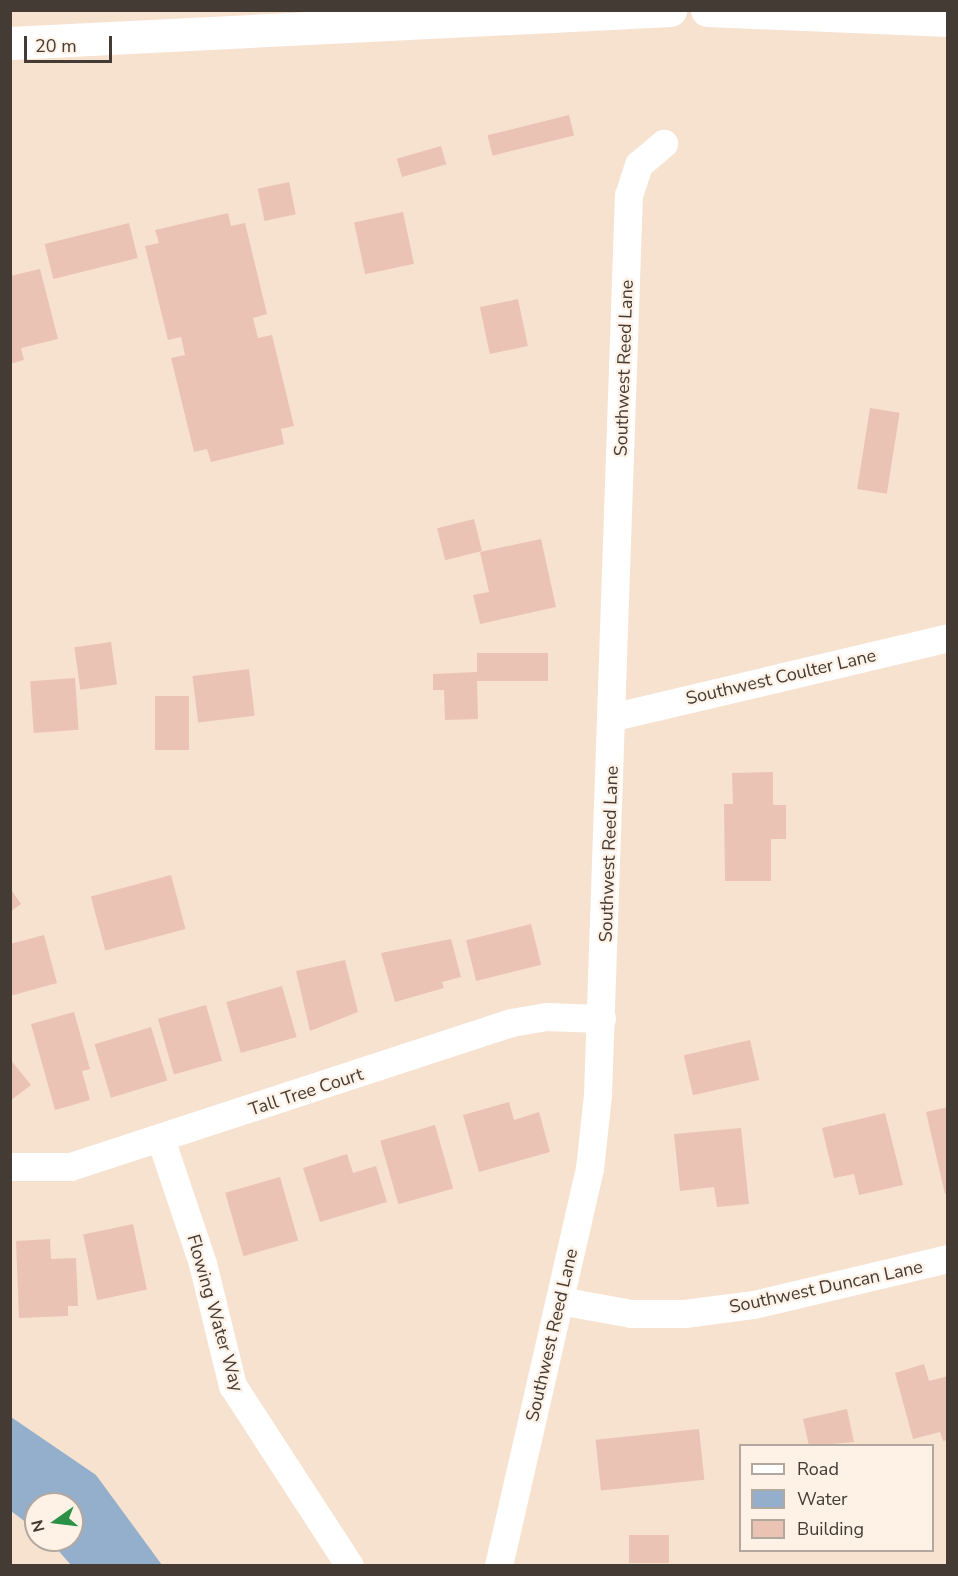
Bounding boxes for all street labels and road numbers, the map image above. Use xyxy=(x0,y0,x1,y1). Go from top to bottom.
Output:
street label: Southwest Reed Lane xyxy=(610,279,638,457)
street label: Southwest Coulter Lane xyxy=(684,645,878,709)
street label: Southwest Reed Lane xyxy=(595,765,623,943)
street label: Tall Tree Court xyxy=(246,1063,366,1121)
street label: Flowing Water Way xyxy=(182,1232,248,1394)
street label: Southwest Reed Lane xyxy=(522,1246,582,1424)
street label: Southwest Duncan Lane xyxy=(727,1256,925,1318)

